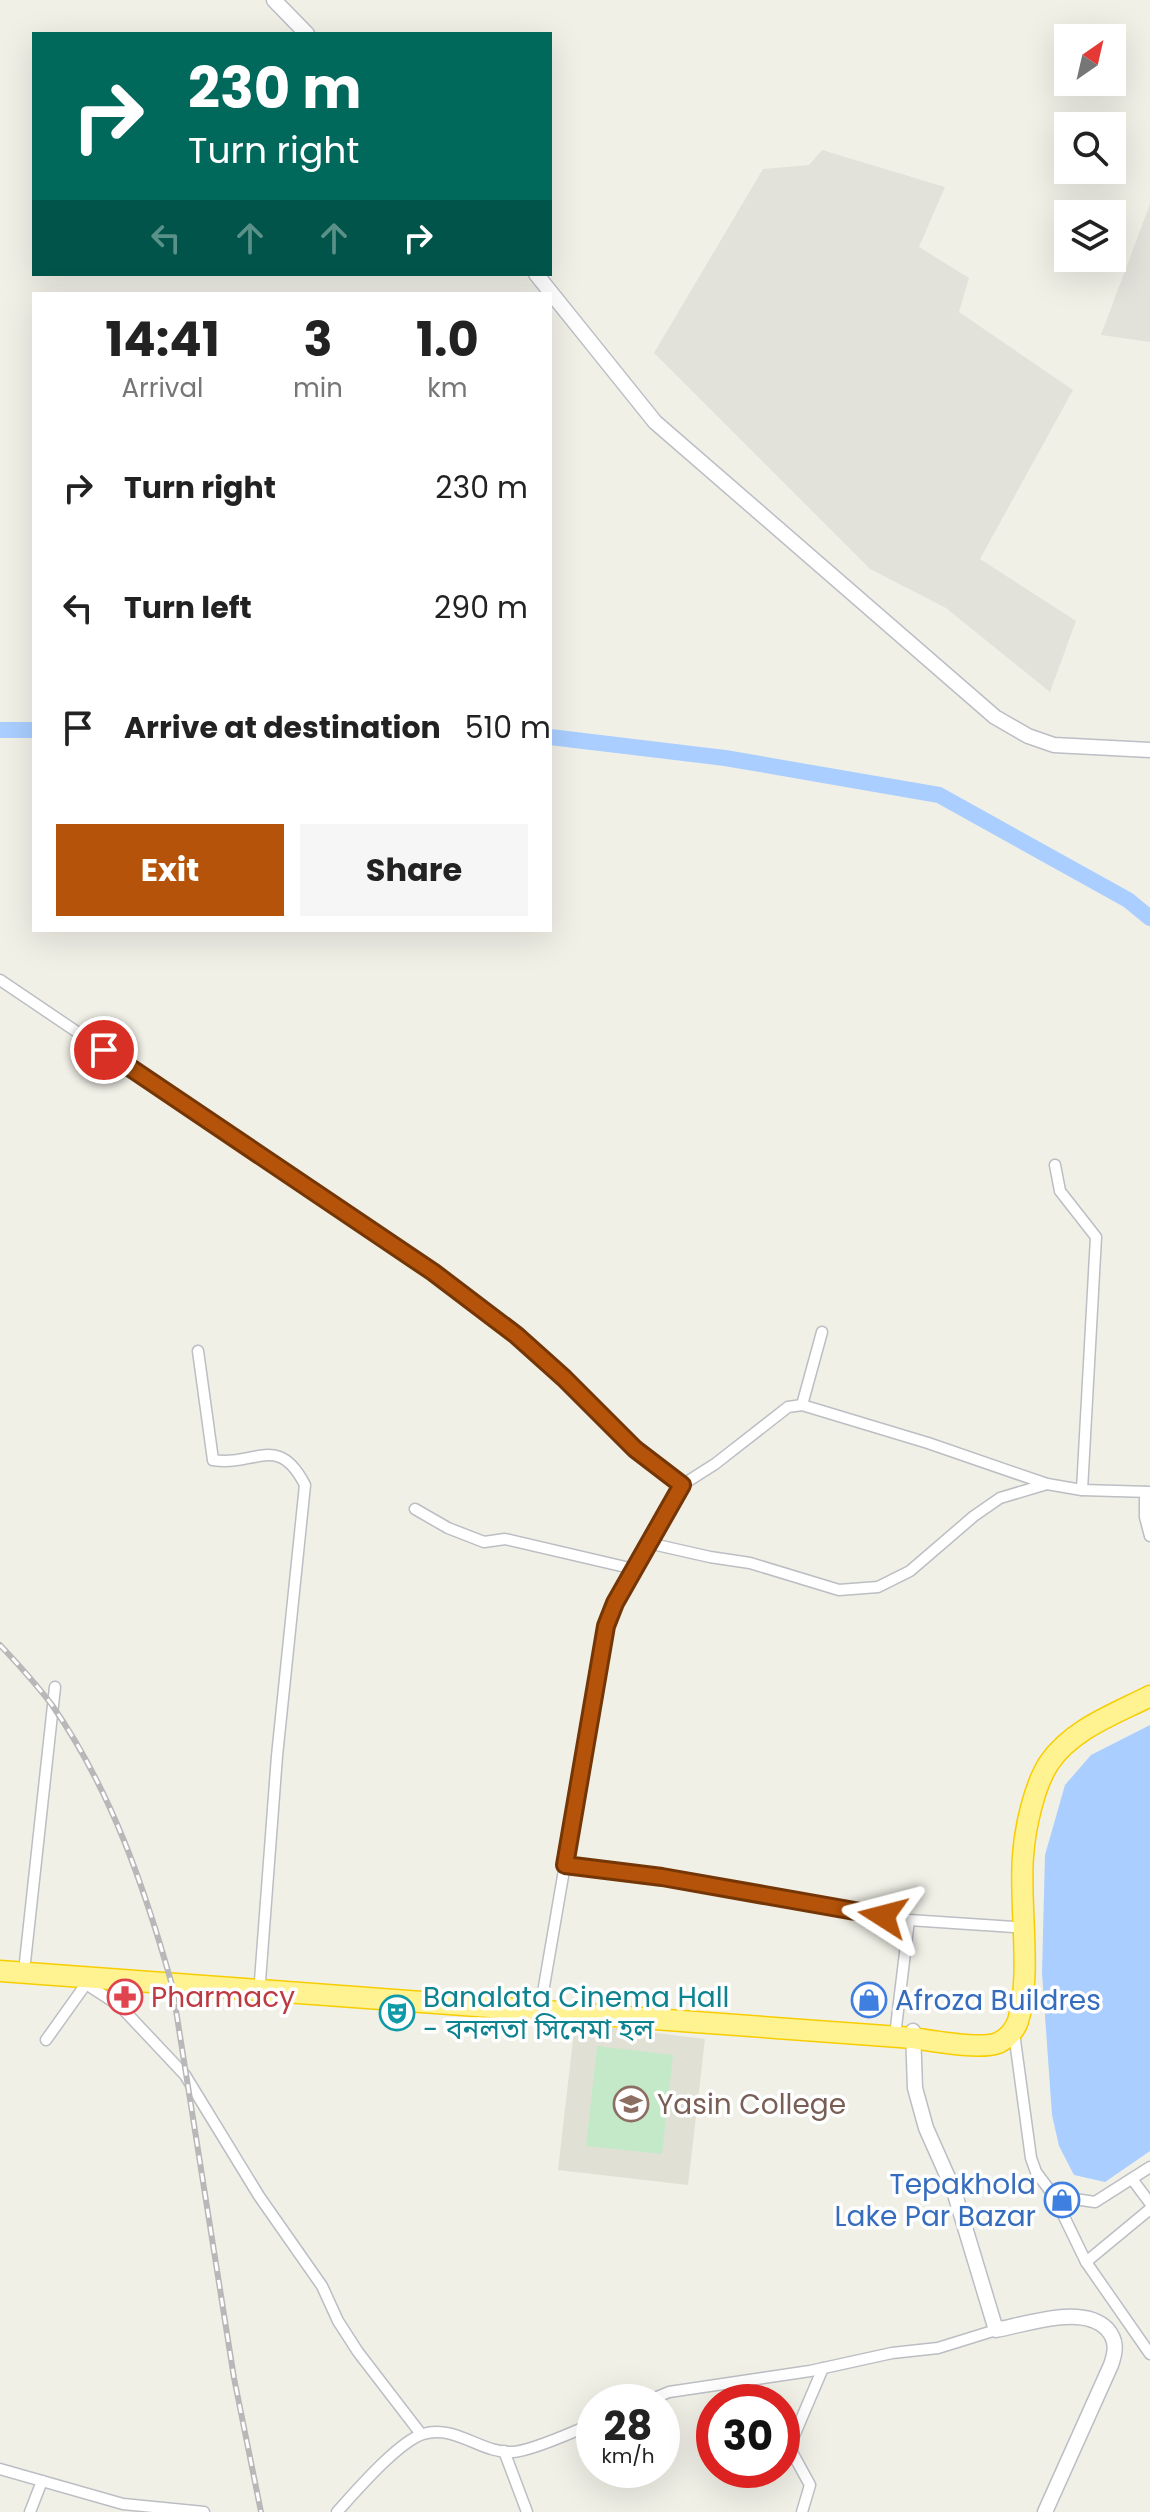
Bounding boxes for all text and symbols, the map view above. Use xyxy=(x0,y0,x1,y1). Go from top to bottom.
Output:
north arrow xyxy=(1054,24,1126,96)
map controls xyxy=(1054,24,1126,272)
text: 230 m xyxy=(188,49,362,128)
icon: right xyxy=(56,64,160,168)
button: search xyxy=(1054,112,1126,184)
text: Turn right xyxy=(188,125,359,176)
button: layers xyxy=(1054,200,1126,272)
icon: left xyxy=(144,216,188,260)
icon: ahead xyxy=(228,216,272,260)
icon: ahead xyxy=(312,216,356,260)
icon: right xyxy=(396,216,440,260)
text: 14:41 xyxy=(105,306,220,373)
text: 3 xyxy=(303,306,332,373)
text: 1.0 xyxy=(416,306,479,373)
text: Arrival xyxy=(122,370,203,406)
text: min xyxy=(293,370,343,406)
text: km xyxy=(427,370,467,406)
icon: right xyxy=(56,466,100,510)
text: Turn right xyxy=(124,466,276,509)
text: 230 m xyxy=(435,466,528,509)
icon: left xyxy=(56,586,100,630)
text: Turn left xyxy=(124,586,252,629)
text: 290 m xyxy=(434,586,528,629)
icon: arrive xyxy=(56,706,100,750)
text: Arrive at destination xyxy=(124,706,441,749)
text: 510 m xyxy=(465,706,551,749)
button: Exit xyxy=(56,824,284,916)
button: Share xyxy=(300,824,528,916)
pin xyxy=(70,1016,138,1084)
icon: arrive xyxy=(82,1028,126,1072)
position arrow xyxy=(841,1874,925,1958)
pharmacy icon: Pharmacy xyxy=(106,1978,144,2016)
place label: Pharmacy xyxy=(151,1978,295,2017)
place label: Banalata Cinema Hall - বনলতা সিনেমা হল xyxy=(423,1978,729,2049)
shop icon: Afroza Buildres xyxy=(850,1981,888,2019)
place label: Afroza Buildres xyxy=(895,1981,1101,2020)
theatre icon: Banalata Cinema Hall - বনলতা সিনেমা হল xyxy=(378,1994,416,2032)
school or university icon: Yasin College xyxy=(612,2085,650,2123)
place label: Yasin College xyxy=(657,2085,846,2124)
place label: Tepakhola Lake Par Bazar xyxy=(834,2165,1036,2236)
shop icon: Tepakhola Lake Par Bazar xyxy=(1043,2181,1081,2219)
speed limit sign: 30 xyxy=(696,2384,800,2488)
text: 28 xyxy=(604,2398,652,2454)
text: km/h xyxy=(601,2442,655,2470)

